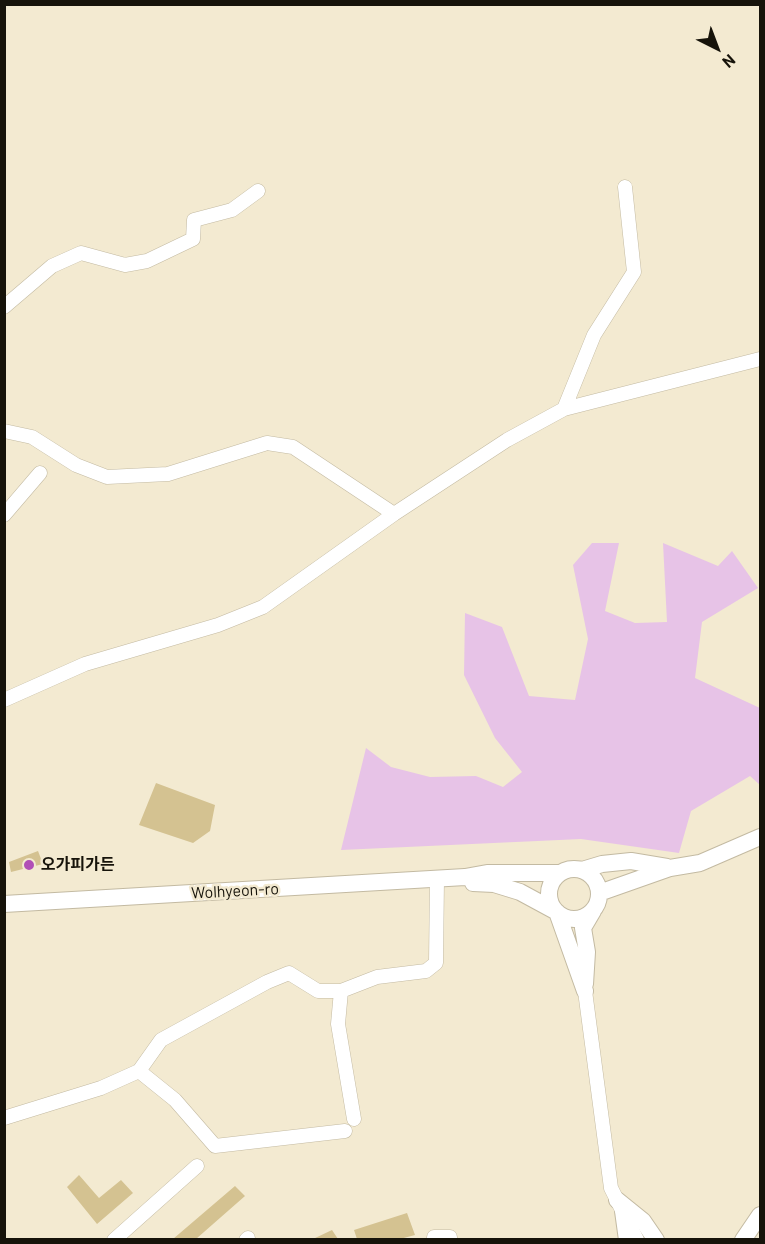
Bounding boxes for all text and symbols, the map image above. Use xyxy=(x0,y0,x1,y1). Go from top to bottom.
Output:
north arrow xyxy=(687,18,747,78)
text: N xyxy=(719,51,740,72)
place label: 오가피가든 xyxy=(41,855,115,875)
marker: 오가피가든 xyxy=(22,858,36,872)
street label: Wolhyeon-ro xyxy=(191,879,279,903)

